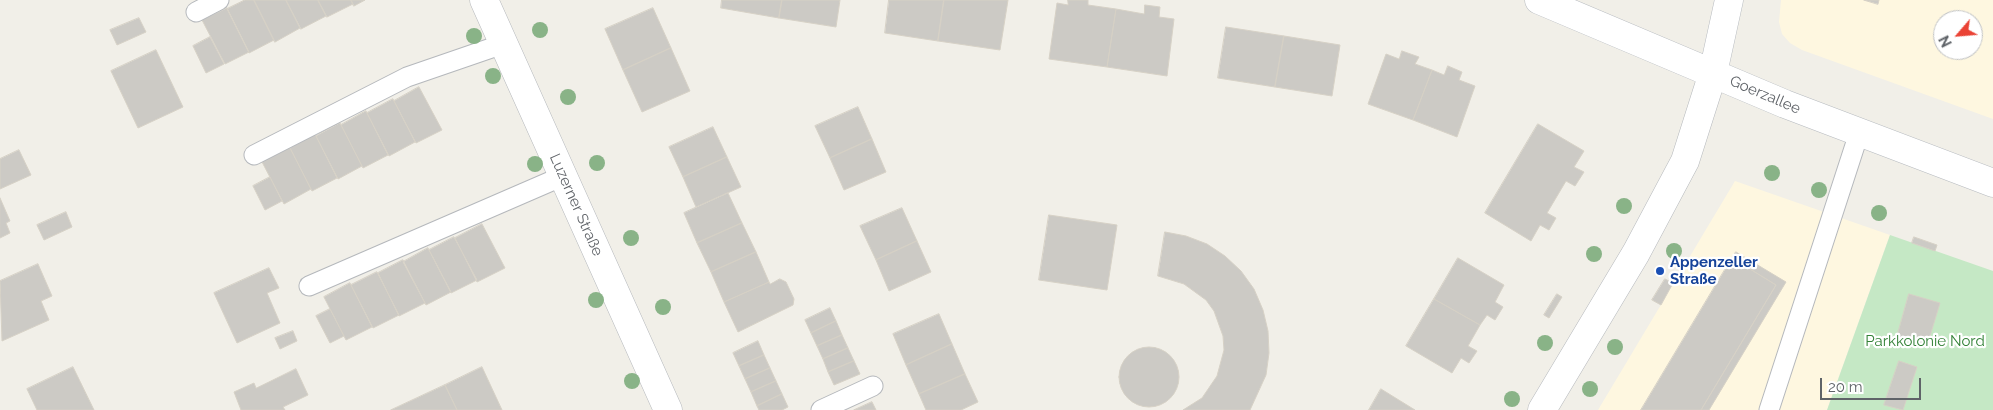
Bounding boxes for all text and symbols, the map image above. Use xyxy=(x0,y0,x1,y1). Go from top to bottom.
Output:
north arrow xyxy=(1933,10,1983,60)
text: N xyxy=(1936,33,1955,50)
street label: Goerzallee xyxy=(1727,72,1803,118)
street label: Luzerner Straße xyxy=(545,151,607,259)
place label: Appenzeller Straße xyxy=(1670,253,1758,288)
marker: Appenzeller Straße xyxy=(1654,265,1666,277)
park label: Parkkolonie Nord xyxy=(1865,332,1985,350)
scale bar xyxy=(1823,368,1924,400)
text: 20 m xyxy=(1828,378,1863,396)

